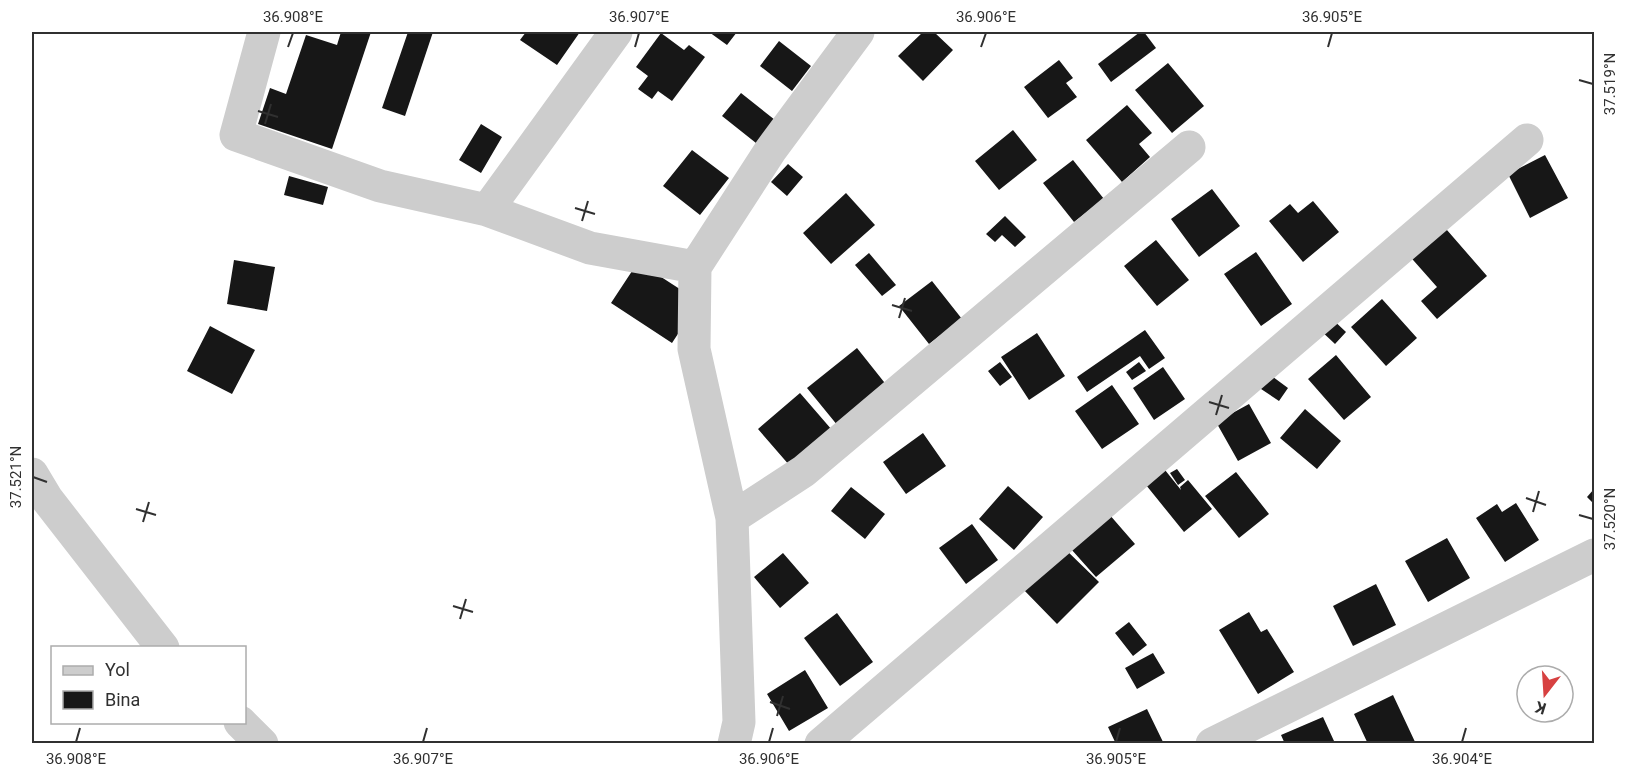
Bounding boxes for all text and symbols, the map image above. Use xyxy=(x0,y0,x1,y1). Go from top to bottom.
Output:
text: 36.908°E xyxy=(263,8,324,26)
text: 36.907°E xyxy=(609,8,670,26)
text: 36.906°E xyxy=(956,8,1017,26)
text: 36.905°E xyxy=(1302,8,1363,26)
text: 37.519°N xyxy=(1601,53,1619,115)
text: 37.521°N xyxy=(7,446,25,508)
text: 37.520°N xyxy=(1601,488,1619,550)
legend xyxy=(51,646,246,724)
text: Yol xyxy=(105,659,130,680)
north arrow xyxy=(1515,664,1575,724)
text: Bina xyxy=(105,689,140,710)
text: K xyxy=(1532,697,1548,718)
text: 36.908°E xyxy=(46,750,107,768)
text: 36.907°E xyxy=(393,750,454,768)
text: 36.906°E xyxy=(739,750,800,768)
text: 36.905°E xyxy=(1086,750,1147,768)
text: 36.904°E xyxy=(1432,750,1493,768)

